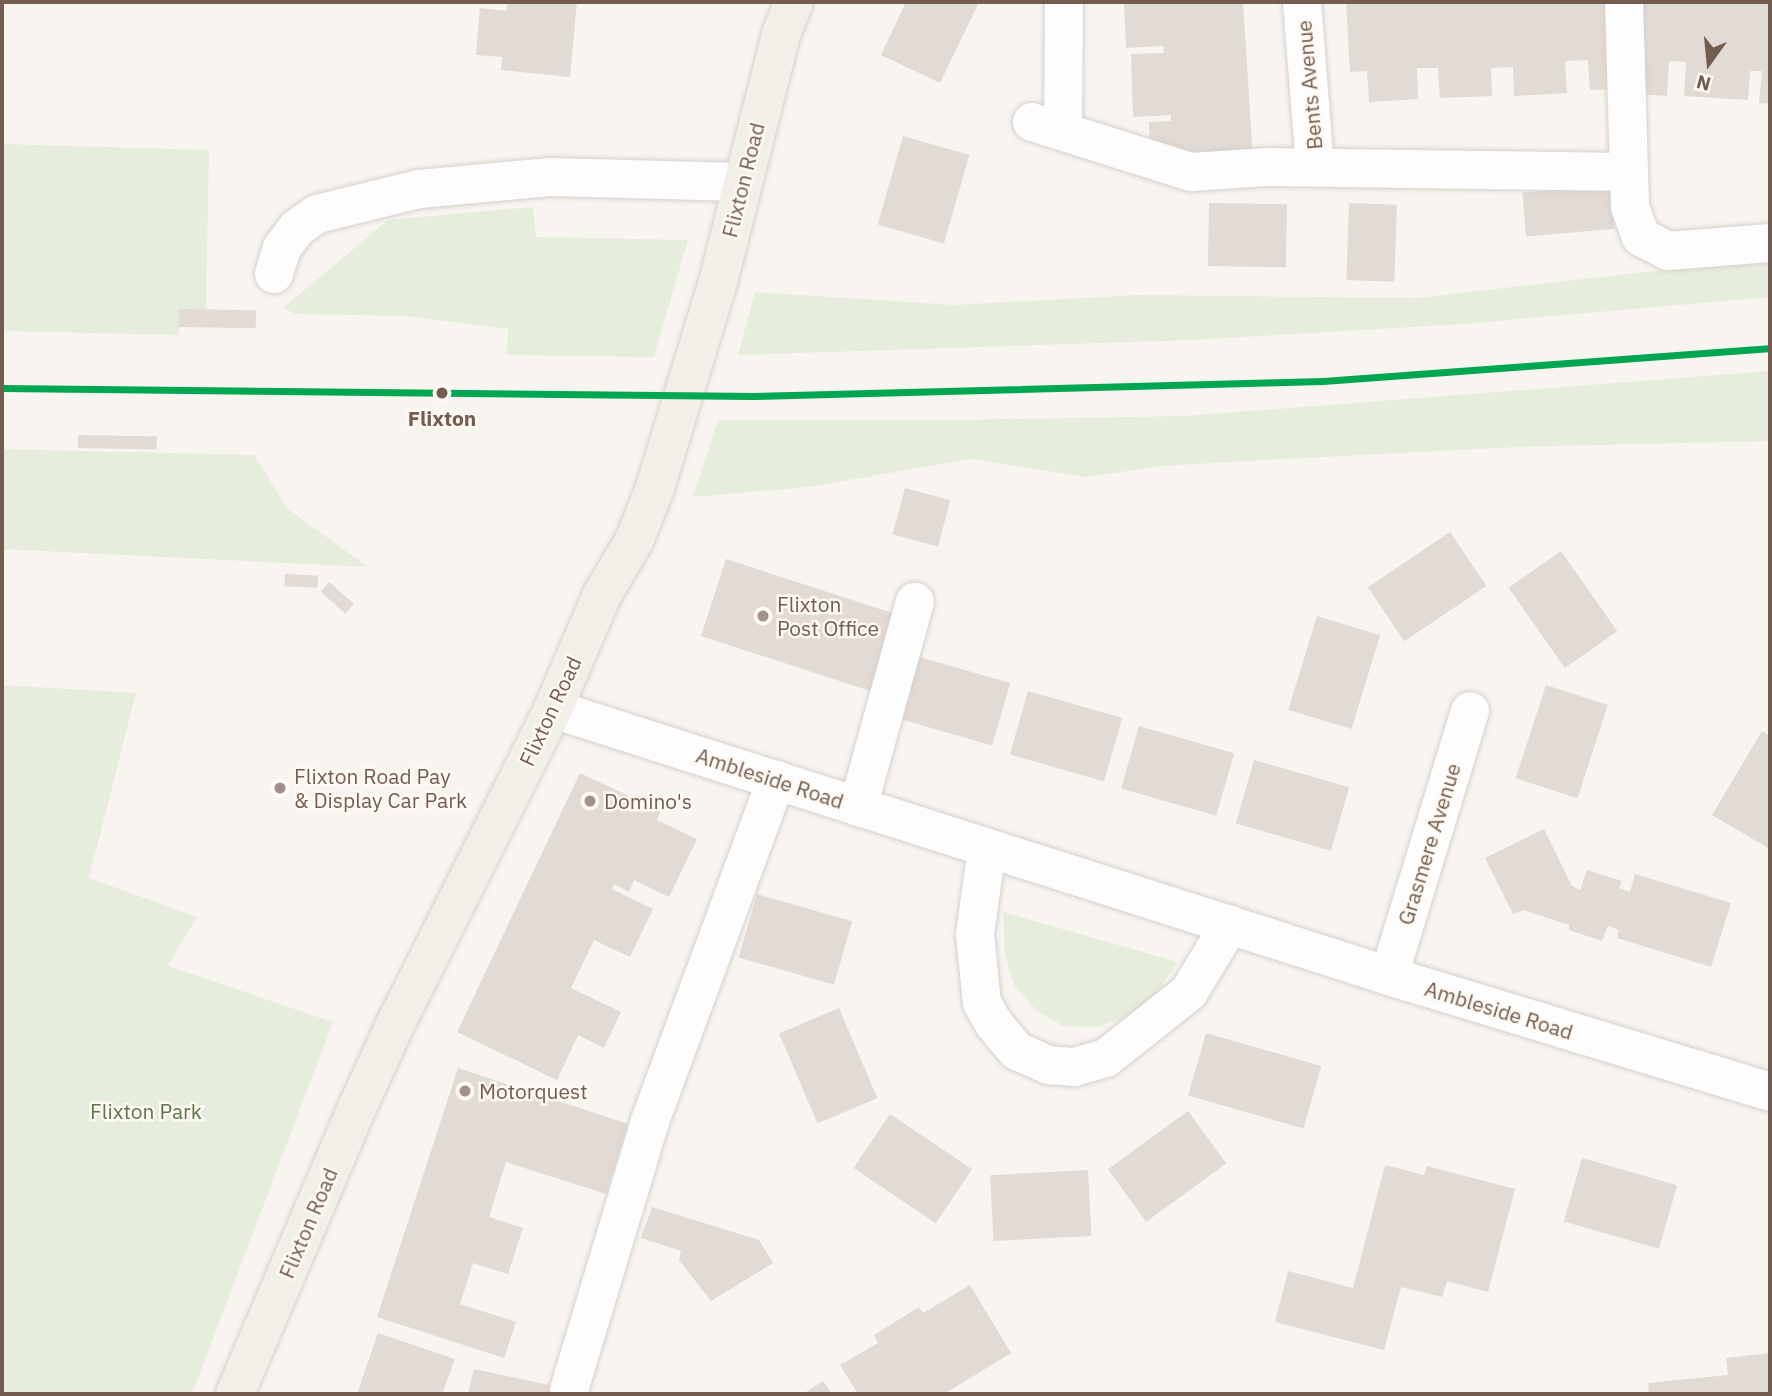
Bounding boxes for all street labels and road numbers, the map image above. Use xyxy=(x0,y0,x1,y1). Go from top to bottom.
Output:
street label: Bents Avenue xyxy=(1291,19,1327,151)
street label: Flixton Road xyxy=(717,120,769,240)
street label: Flixton Road xyxy=(514,652,586,770)
street label: Ambleside Road xyxy=(693,742,847,814)
street label: Grasmere Avenue xyxy=(1392,760,1466,928)
street label: Ambleside Road xyxy=(1422,975,1576,1045)
street label: Flixton Road xyxy=(273,1164,343,1282)

